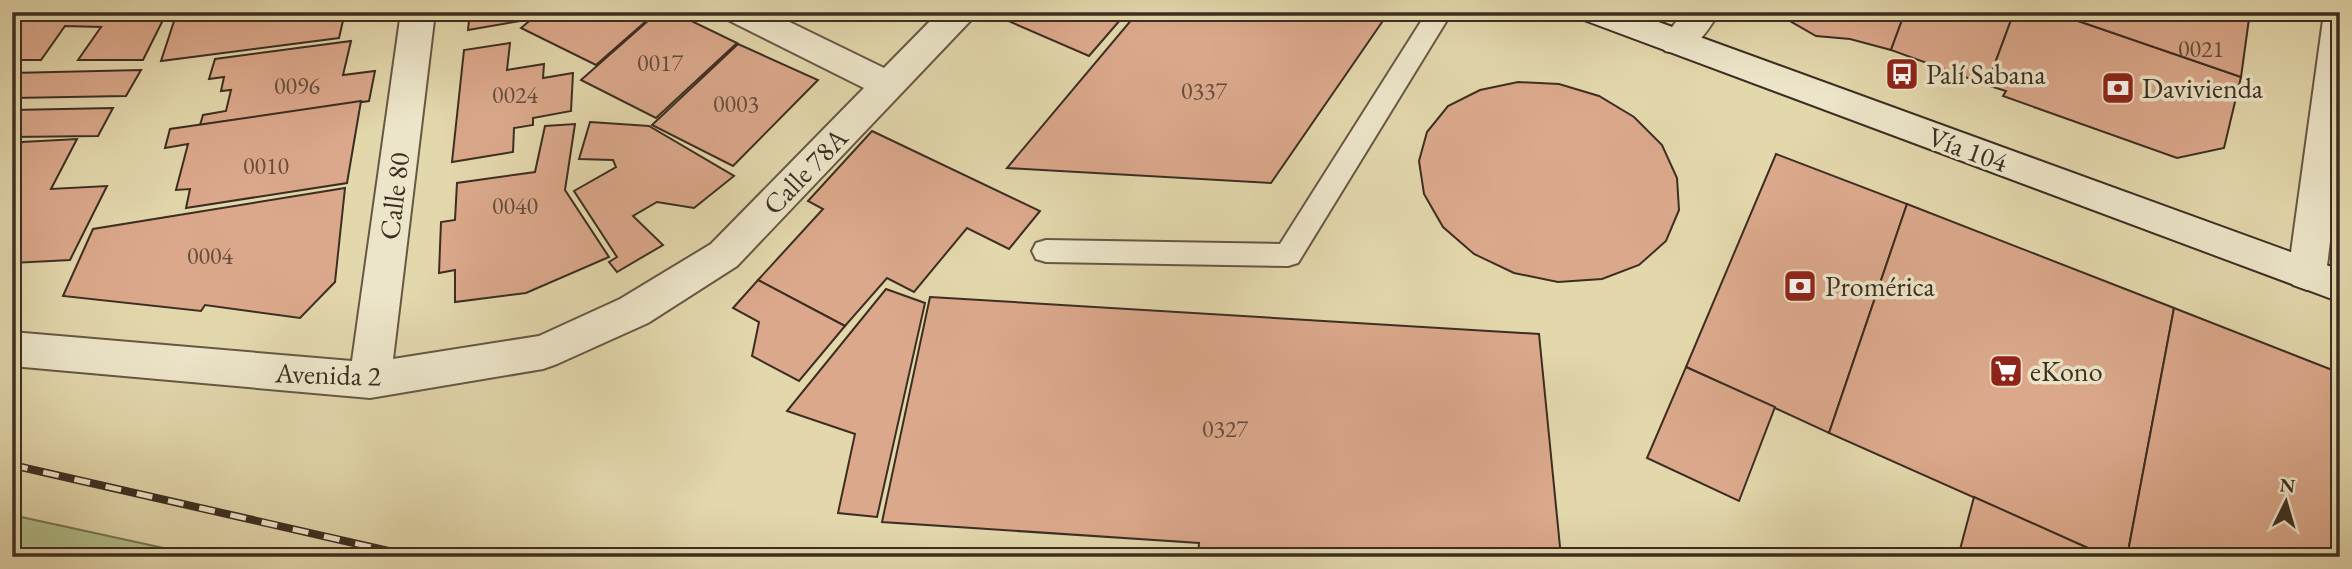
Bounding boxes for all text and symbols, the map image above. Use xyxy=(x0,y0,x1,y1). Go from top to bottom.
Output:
house number: 0021 xyxy=(2178,33,2224,64)
house number: 0017 xyxy=(637,47,684,78)
bus stop icon: Palí Sabana xyxy=(1883,55,1921,93)
place label: Palí Sabana xyxy=(1926,56,2046,92)
bank icon: Davivienda xyxy=(2099,69,2137,107)
house number: 0096 xyxy=(274,70,320,101)
place label: Davivienda xyxy=(2142,70,2264,106)
house number: 0337 xyxy=(1181,75,1228,106)
house number: 0024 xyxy=(492,79,539,110)
house number: 0003 xyxy=(713,88,759,119)
street label: Vía 104 xyxy=(1923,118,2013,180)
street label: Calle 78A xyxy=(755,119,856,222)
house number: 0010 xyxy=(243,150,289,181)
street label: Calle 80 xyxy=(371,150,417,242)
house number: 0040 xyxy=(492,190,538,221)
house number: 0004 xyxy=(187,240,234,271)
bank icon: Promérica xyxy=(1781,267,1819,305)
place label: Promérica xyxy=(1825,268,1936,304)
supermarket icon: eKono xyxy=(1987,352,2025,390)
place label: eKono xyxy=(2030,353,2103,389)
street label: Avenida 2 xyxy=(273,354,382,394)
house number: 0327 xyxy=(1202,413,1249,444)
north arrow xyxy=(2250,468,2320,538)
text: N xyxy=(2279,472,2297,499)

